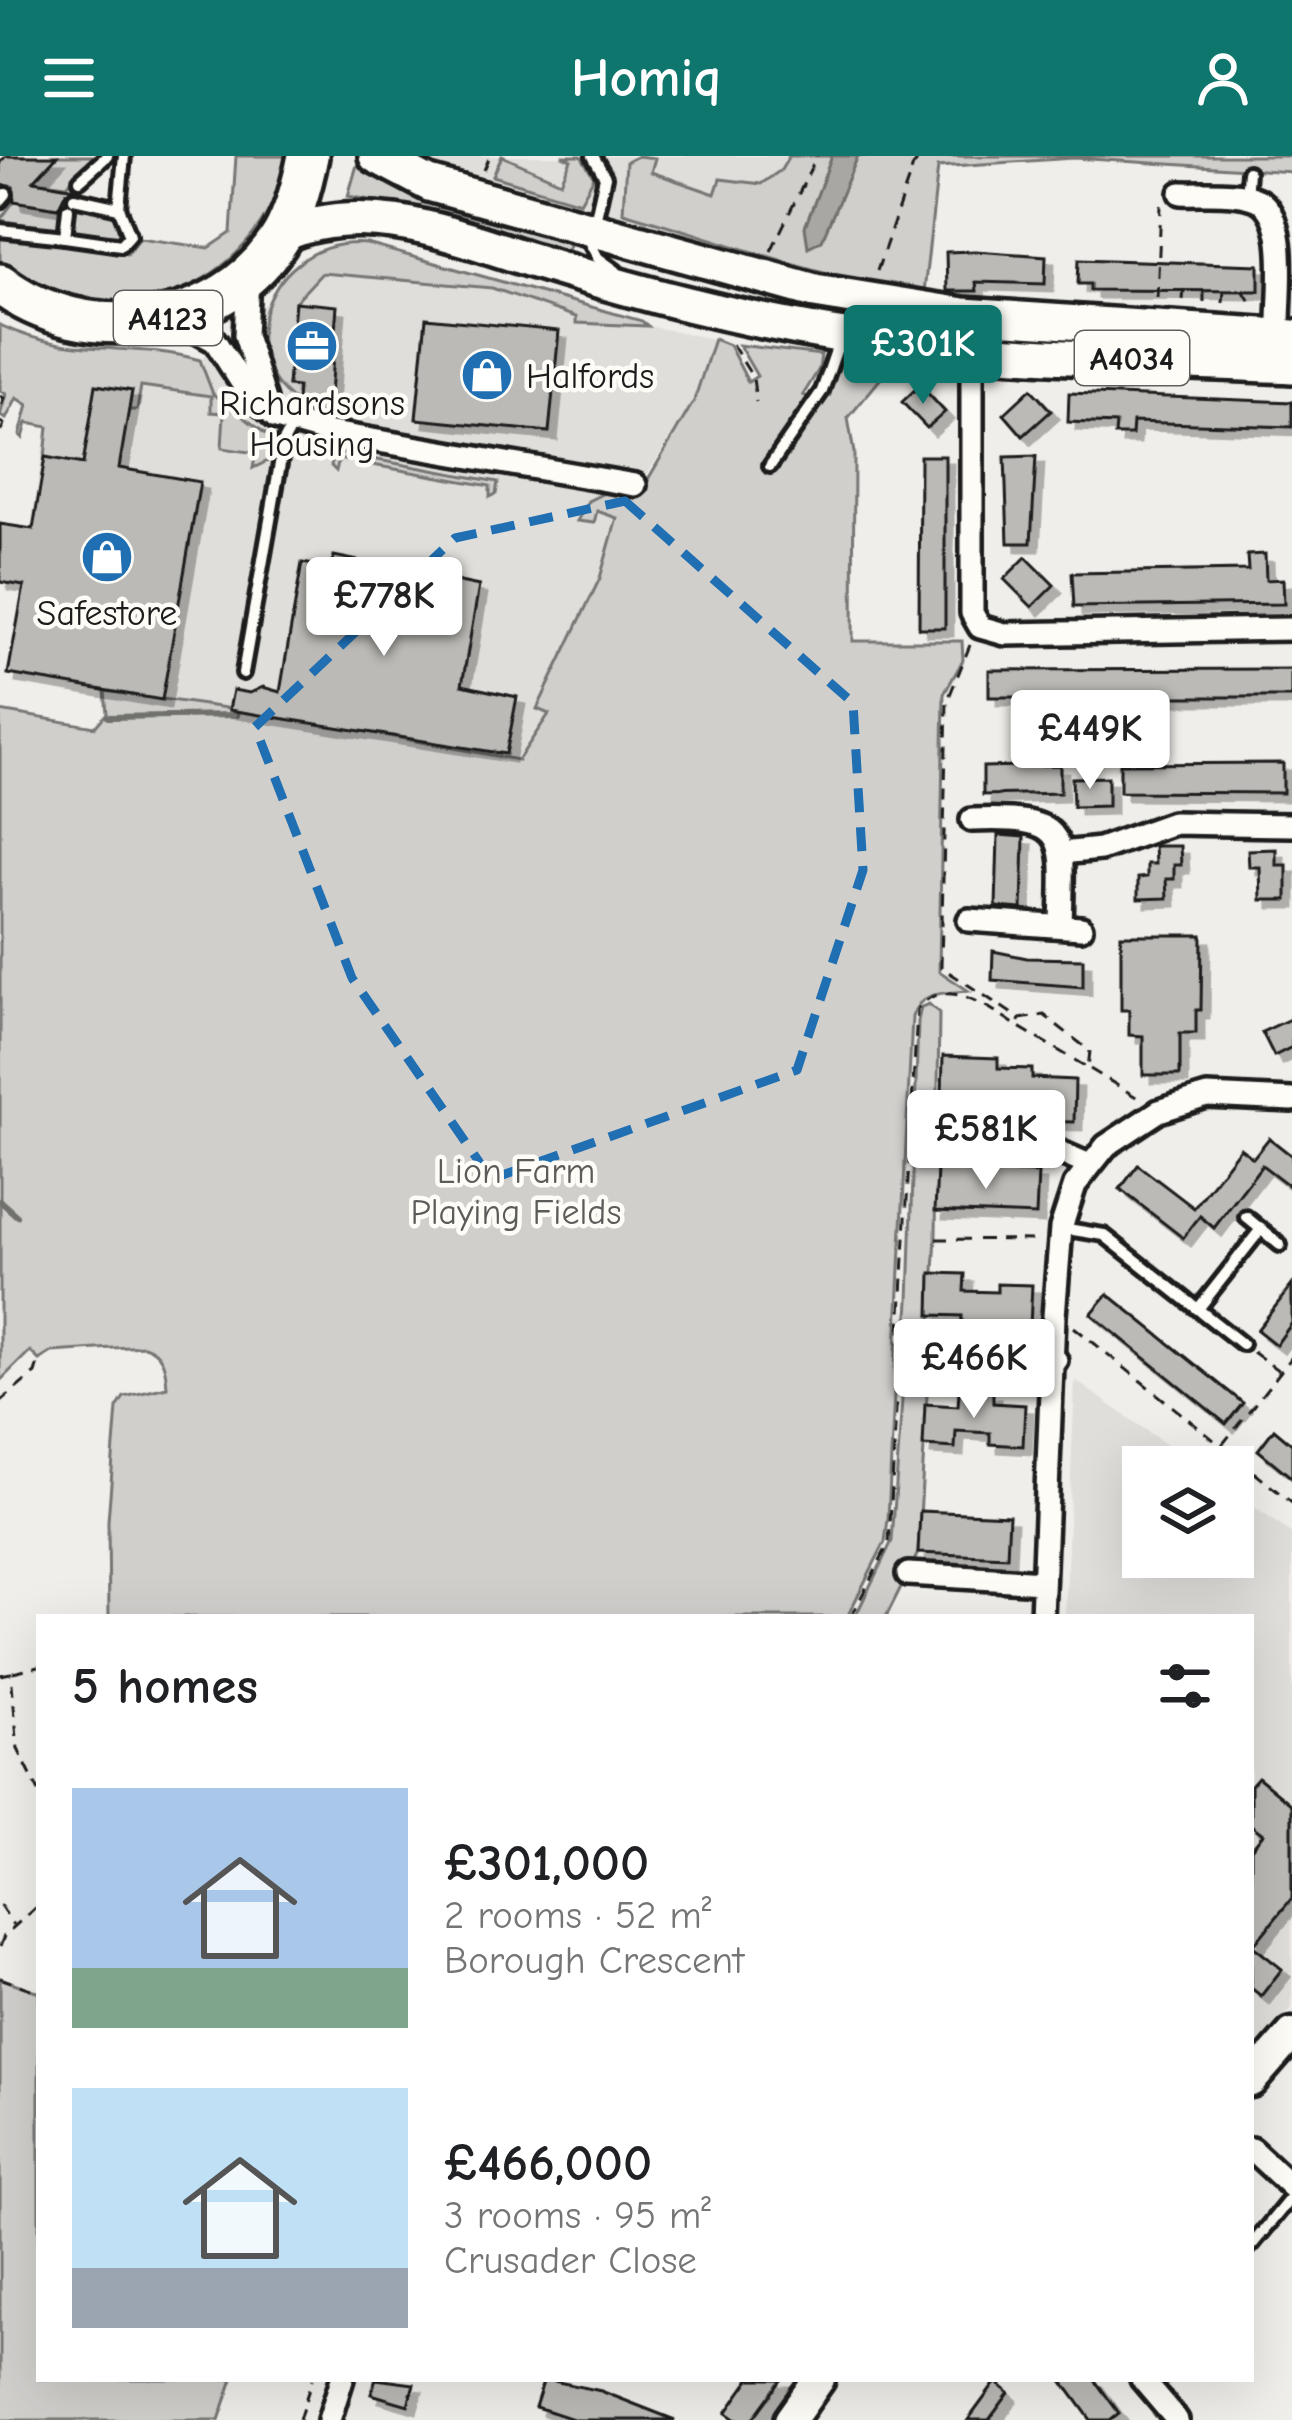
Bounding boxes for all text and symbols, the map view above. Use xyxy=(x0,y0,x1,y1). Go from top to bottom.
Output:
icon: menu xyxy=(36,45,102,111)
icon: person xyxy=(1190,45,1256,111)
text: Homiq xyxy=(571,47,721,110)
road number: A4123 xyxy=(114,291,222,345)
pin: £301K xyxy=(839,305,1007,407)
office icon: Richardsons Housing xyxy=(284,318,340,374)
text: £301K xyxy=(871,321,975,366)
road number: A4034 xyxy=(1075,331,1189,385)
shop icon: Halfords xyxy=(459,347,515,403)
place label: Halfords xyxy=(526,356,654,397)
place label: Richardsons Housing xyxy=(219,383,405,465)
shop icon: Safestore xyxy=(79,529,135,585)
pin: £778K xyxy=(300,557,468,659)
text: £778K xyxy=(333,573,435,618)
place label: Safestore xyxy=(37,593,177,634)
pin: £449K xyxy=(1006,690,1174,792)
text: £449K xyxy=(1038,706,1142,751)
pin: £581K xyxy=(902,1090,1070,1192)
text: £581K xyxy=(934,1106,1038,1151)
park label: Lion Farm Playing Fields xyxy=(411,1151,621,1233)
pin: £466K xyxy=(890,1319,1058,1421)
text: £466K xyxy=(921,1335,1027,1380)
map controls xyxy=(1122,1446,1254,1578)
button: layers xyxy=(1122,1446,1254,1578)
icon: filters xyxy=(1152,1653,1218,1719)
text: 5 homes xyxy=(72,1657,258,1716)
text: £301,000 xyxy=(444,1834,649,1893)
icon: home xyxy=(168,1836,312,1980)
text: 2 rooms · 52 m² xyxy=(444,1893,711,1938)
text: Borough Crescent xyxy=(444,1938,744,1983)
text: £466,000 xyxy=(444,2134,652,2193)
icon: home xyxy=(168,2136,312,2280)
text: 3 rooms · 95 m² xyxy=(444,2193,711,2238)
text: Crusader Close xyxy=(444,2238,697,2283)

